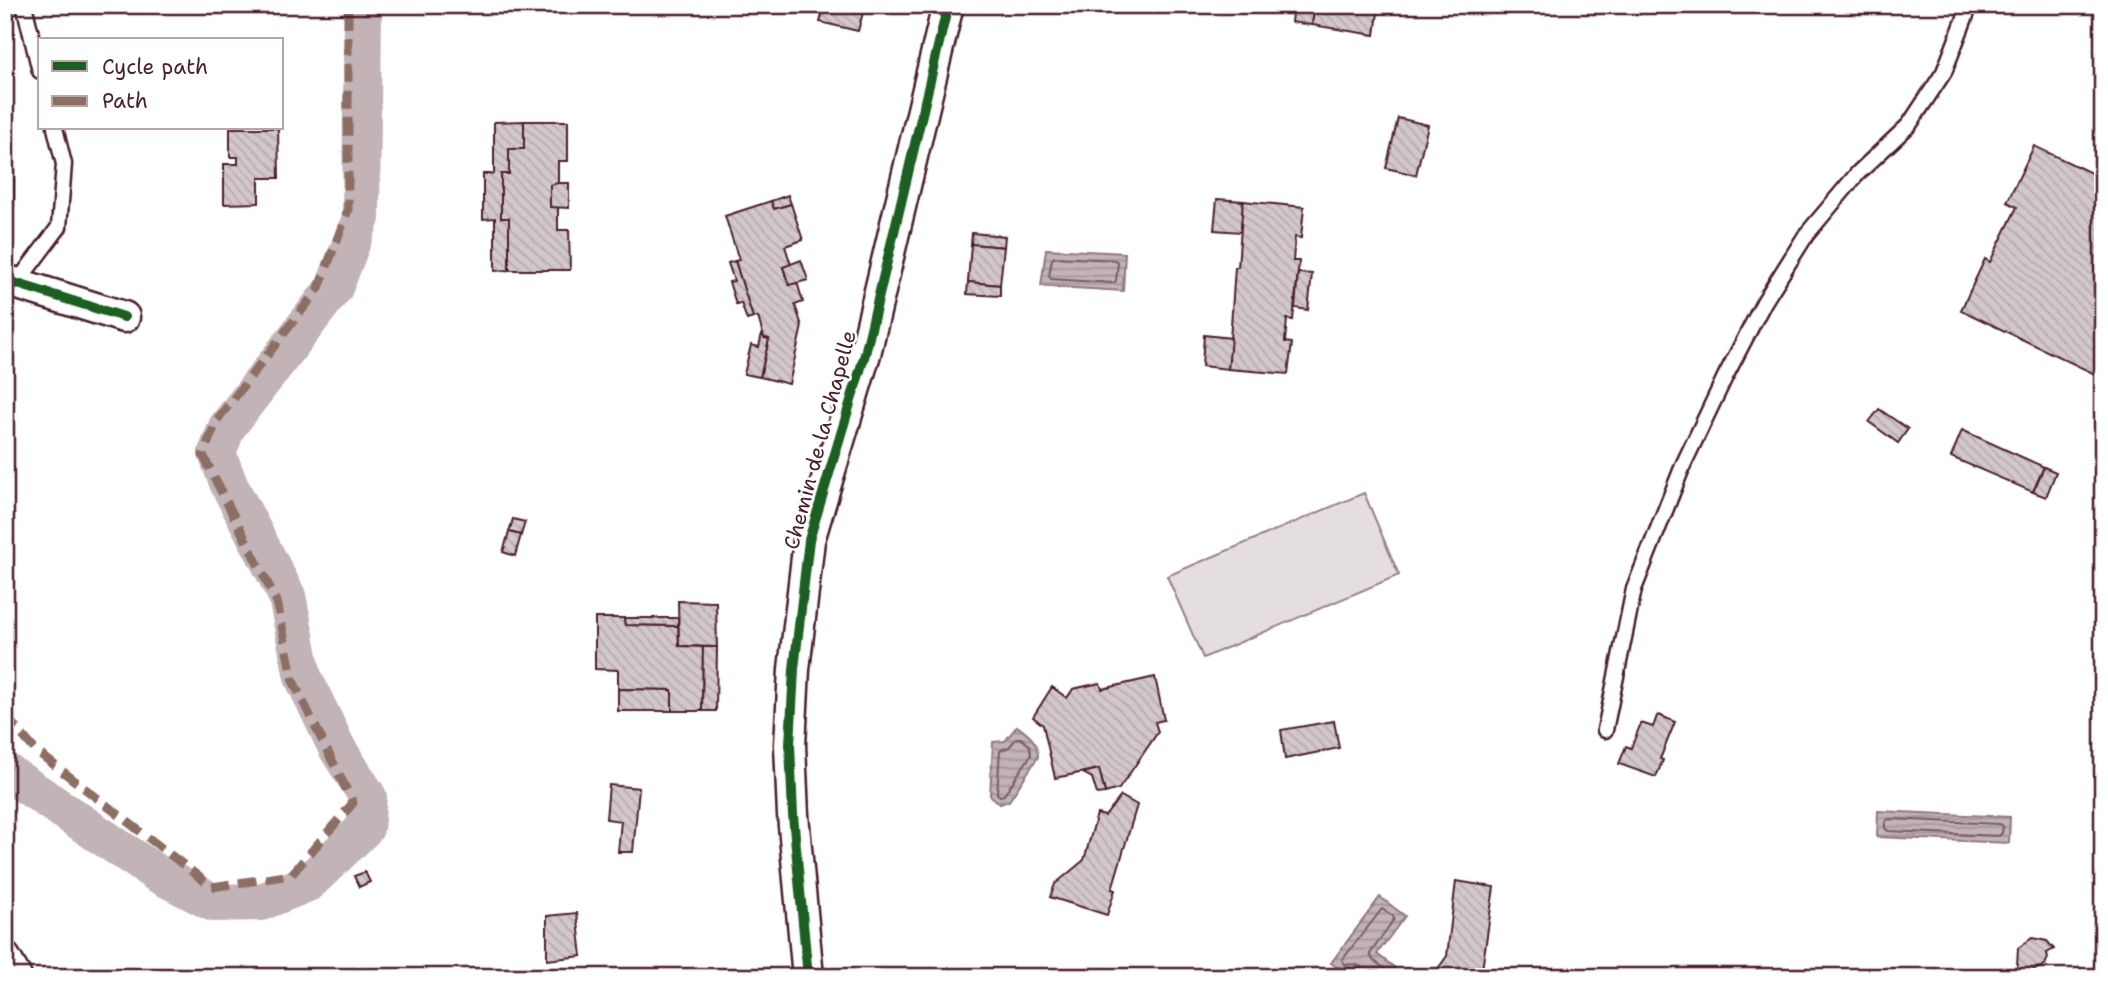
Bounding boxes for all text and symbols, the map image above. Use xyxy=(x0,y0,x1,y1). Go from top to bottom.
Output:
legend xyxy=(38,38,284,130)
text: Cycle path xyxy=(102,53,208,81)
text: Path xyxy=(102,87,148,115)
street label: Chemin de la Chapelle xyxy=(777,327,863,553)

